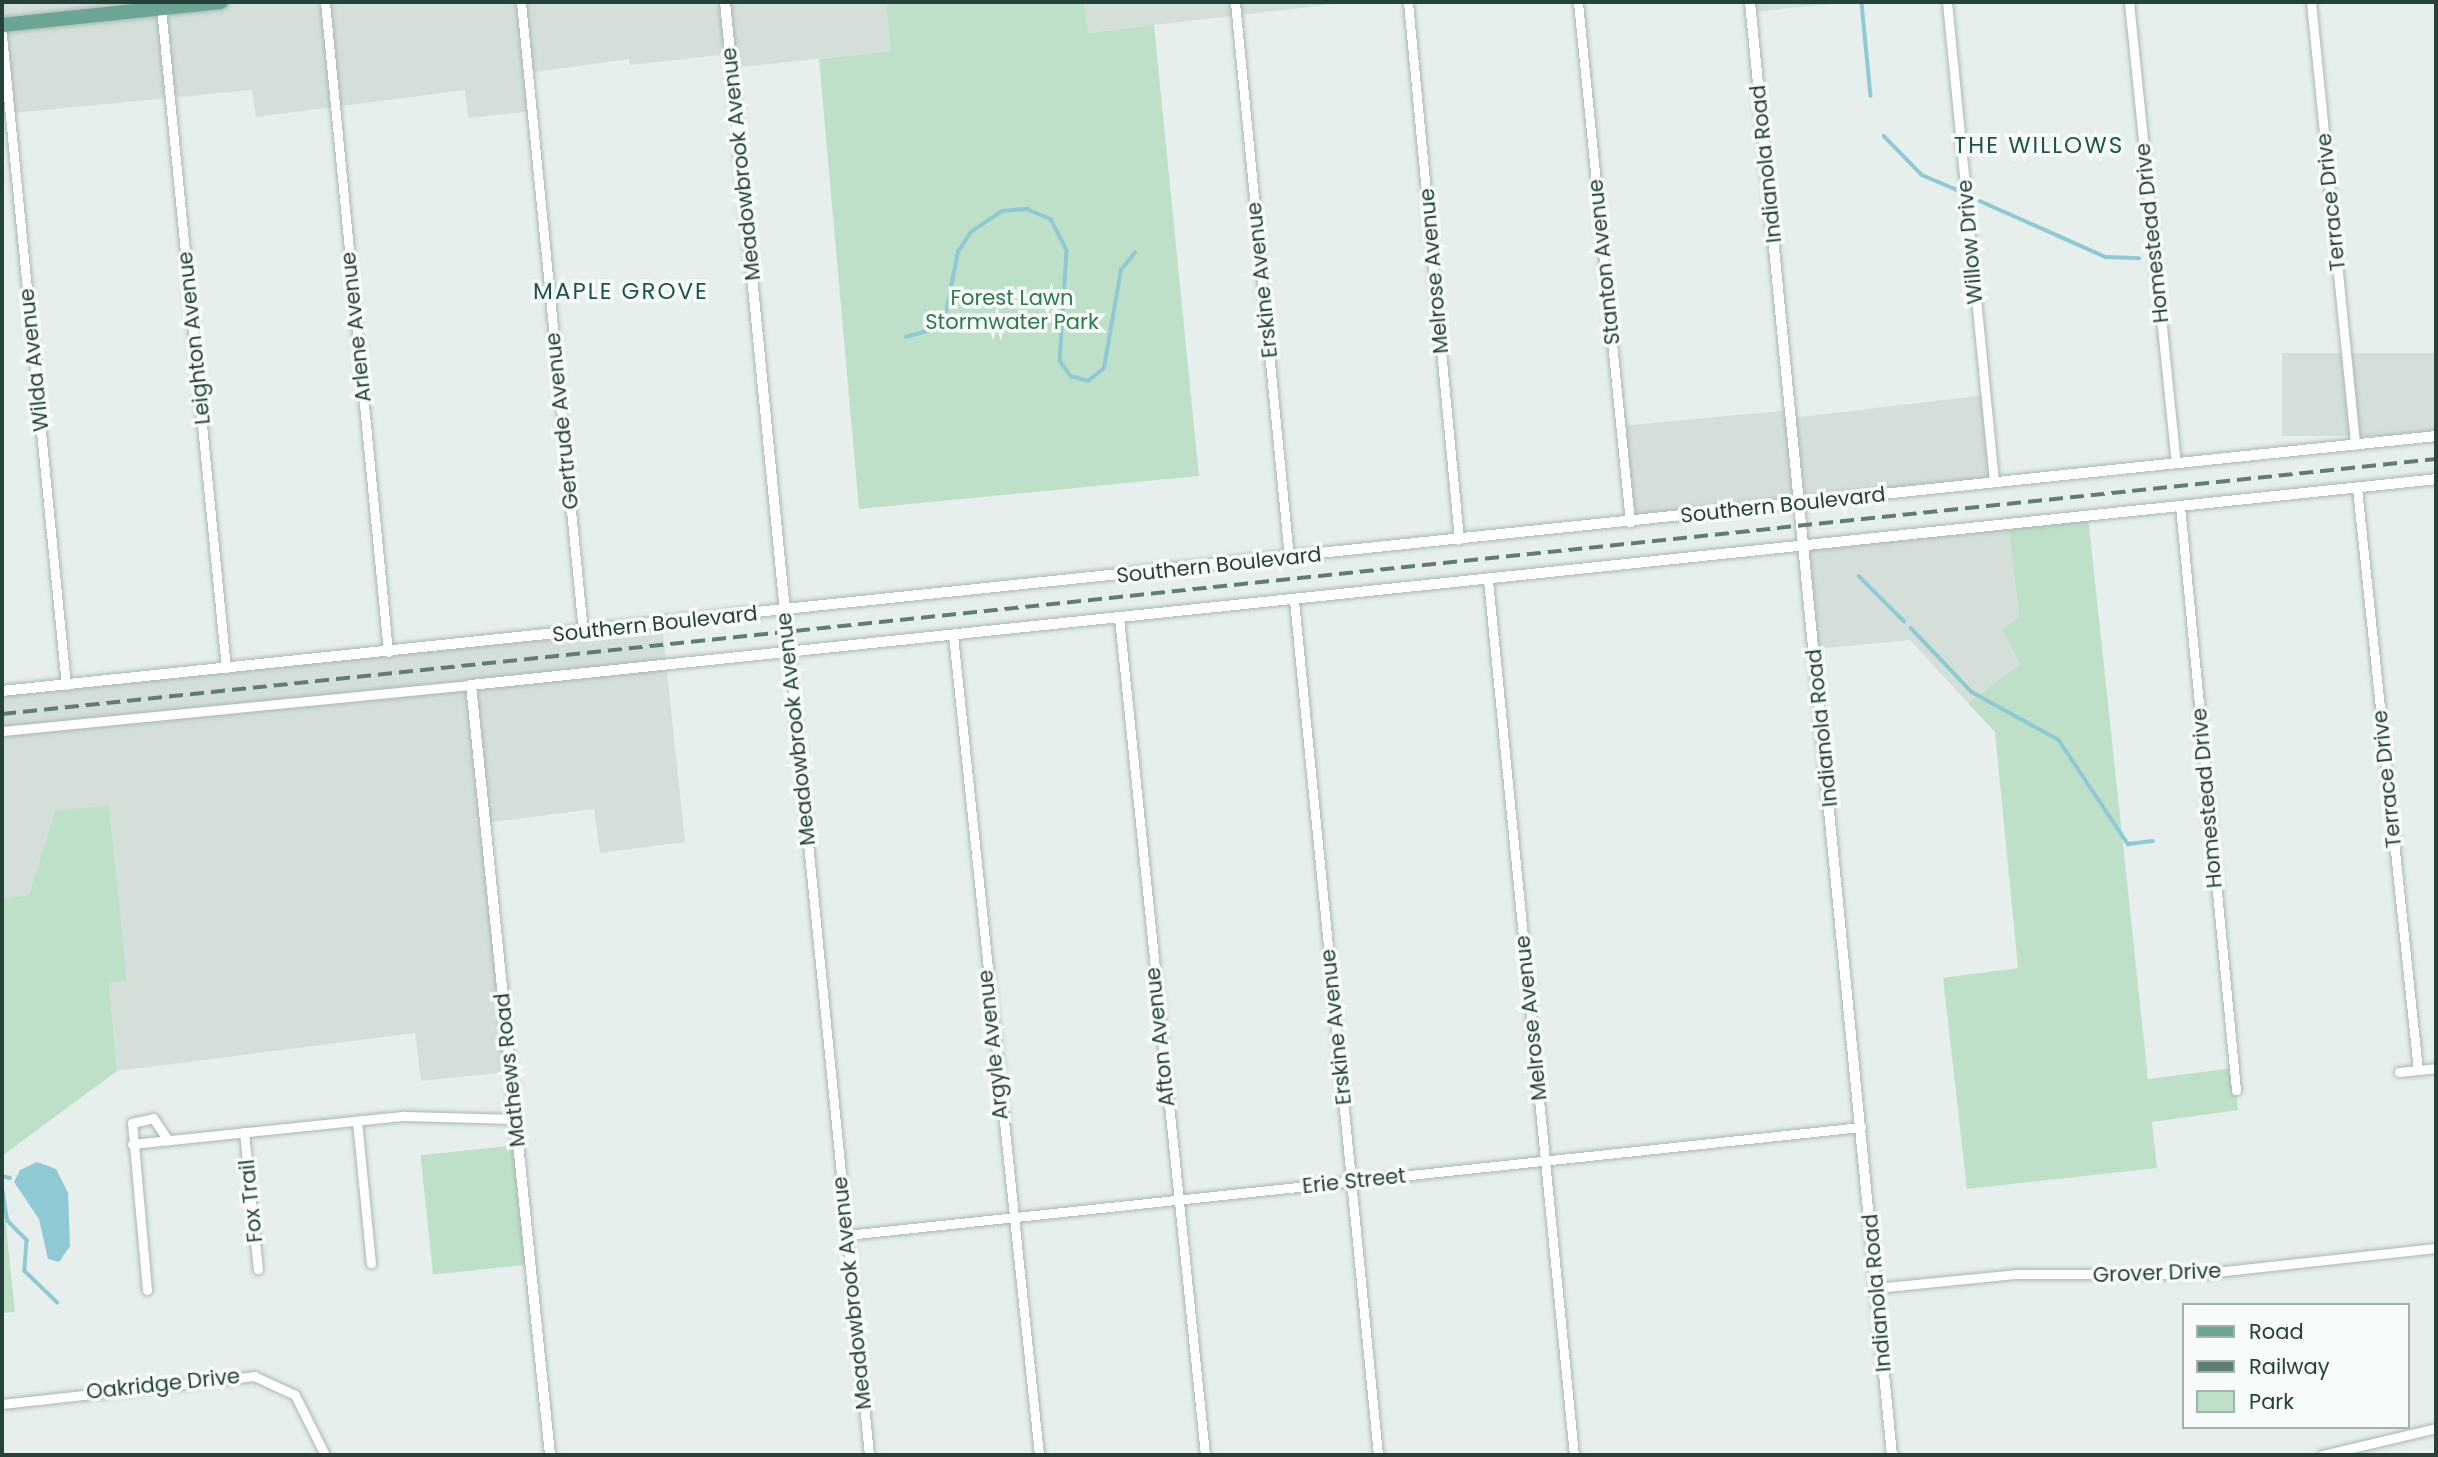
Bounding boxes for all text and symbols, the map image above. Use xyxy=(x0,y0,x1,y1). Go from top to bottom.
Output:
street label: Meadowbrook Avenue xyxy=(716,46,766,282)
street label: Indianola Road xyxy=(1745,84,1787,244)
district label: THE WILLOWS xyxy=(1955,131,2123,159)
street label: Terrace Drive xyxy=(2311,132,2351,272)
street label: Homestead Drive xyxy=(2130,142,2174,324)
street label: Stanton Avenue xyxy=(1583,178,1625,346)
street label: Willow Drive xyxy=(1952,179,1988,305)
street label: Melrose Avenue xyxy=(1414,187,1454,355)
street label: Erskine Avenue xyxy=(1241,201,1283,359)
street label: Leighton Avenue xyxy=(172,250,216,426)
street label: Arlene Avenue xyxy=(336,251,376,403)
district label: MAPLE GROVE xyxy=(534,277,708,305)
park label: Forest Lawn Stormwater Park xyxy=(925,285,1099,335)
street label: Wilda Avenue xyxy=(14,287,54,433)
street label: Gertrude Avenue xyxy=(540,331,584,511)
street label: Southern Boulevard xyxy=(1679,482,1887,528)
street label: Southern Boulevard xyxy=(1115,542,1323,588)
street label: Southern Boulevard xyxy=(551,601,759,647)
street label: Meadowbrook Avenue xyxy=(771,611,821,847)
street label: Indianola Road xyxy=(1801,648,1843,808)
street label: Homestead Drive xyxy=(2187,707,2227,889)
street label: Terrace Drive xyxy=(2367,709,2407,849)
street label: Melrose Avenue xyxy=(1510,934,1552,1102)
street label: Erskine Avenue xyxy=(1315,948,1357,1106)
street label: Afton Avenue xyxy=(1140,966,1180,1108)
street label: Argyle Avenue xyxy=(973,969,1013,1121)
street label: Mathews Road xyxy=(489,992,531,1148)
street label: Fox Trail xyxy=(234,1158,268,1244)
street label: Erie Street xyxy=(1301,1163,1407,1199)
street label: Meadowbrook Avenue xyxy=(827,1175,877,1411)
street label: Indianola Road xyxy=(1858,1213,1896,1373)
street label: Grover Drive xyxy=(2092,1258,2222,1288)
legend xyxy=(2182,1303,2410,1429)
text: Road xyxy=(2249,1317,2304,1346)
text: Railway xyxy=(2249,1352,2330,1381)
street label: Oakridge Drive xyxy=(85,1363,241,1405)
text: Park xyxy=(2249,1387,2294,1416)

